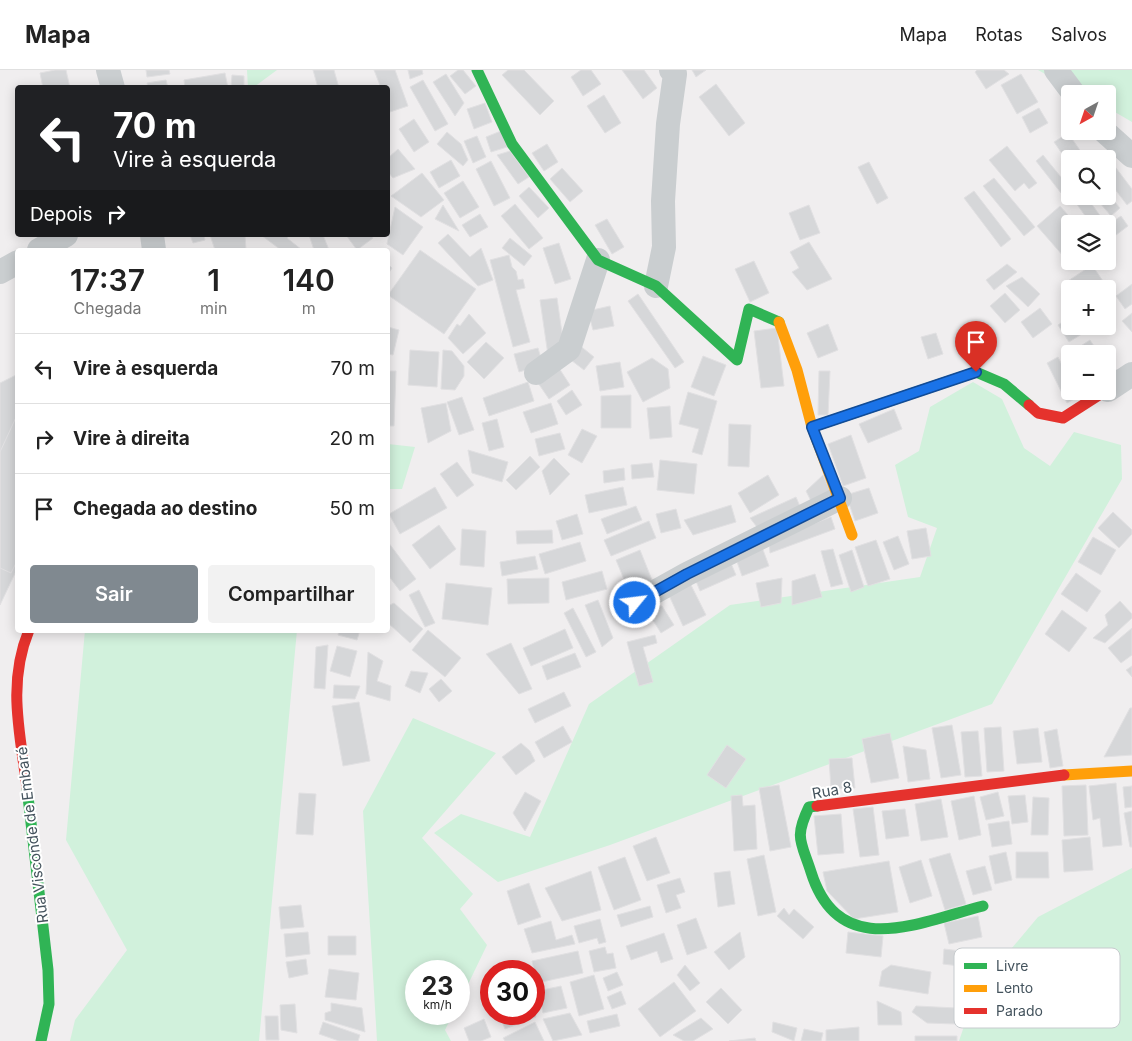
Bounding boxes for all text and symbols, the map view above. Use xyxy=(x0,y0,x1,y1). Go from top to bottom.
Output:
text: Mapa xyxy=(25,20,91,49)
text: Mapa xyxy=(899,24,947,45)
text: Rotas xyxy=(975,24,1023,45)
text: Salvos xyxy=(1051,24,1107,45)
north arrow xyxy=(1061,85,1116,140)
map controls xyxy=(1061,85,1116,400)
text: 70 m xyxy=(113,104,197,146)
icon: left xyxy=(30,105,95,170)
text: Vire à esquerda xyxy=(113,146,276,172)
button: search xyxy=(1061,150,1116,205)
icon: right xyxy=(102,200,130,228)
text: Depois xyxy=(30,203,92,226)
button: layers xyxy=(1061,215,1116,270)
text: 17:37 xyxy=(70,262,145,298)
text: 1 xyxy=(207,262,220,298)
text: 140 xyxy=(282,262,335,298)
button: + xyxy=(1061,280,1116,335)
text: Chegada xyxy=(73,298,142,318)
text: min xyxy=(200,298,227,318)
text: m xyxy=(302,298,316,318)
pin xyxy=(955,321,997,372)
icon: arrive xyxy=(962,328,990,356)
button: − xyxy=(1061,345,1116,400)
icon: left xyxy=(30,355,58,383)
text: Vire à esquerda xyxy=(73,357,218,380)
text: 70 m xyxy=(331,357,375,380)
icon: right xyxy=(30,425,58,453)
text: Vire à direita xyxy=(73,427,190,450)
text: 20 m xyxy=(329,427,375,450)
icon: arrive xyxy=(30,495,58,523)
text: Chegada ao destino xyxy=(73,497,257,520)
text: 50 m xyxy=(329,497,375,520)
button: Sair xyxy=(30,565,198,623)
button: Compartilhar xyxy=(208,565,375,623)
position arrow xyxy=(608,576,660,628)
street label: Rua Visconde de Embaré xyxy=(12,746,52,924)
street label: Rua 8 xyxy=(810,777,854,803)
legend xyxy=(954,948,1120,1028)
text: Livre xyxy=(996,957,1028,974)
speed limit sign: 30 xyxy=(480,960,545,1025)
text: 23 xyxy=(422,971,453,1001)
text: Lento xyxy=(996,979,1033,996)
text: km/h xyxy=(423,997,452,1012)
text: Parado xyxy=(996,1002,1043,1019)

